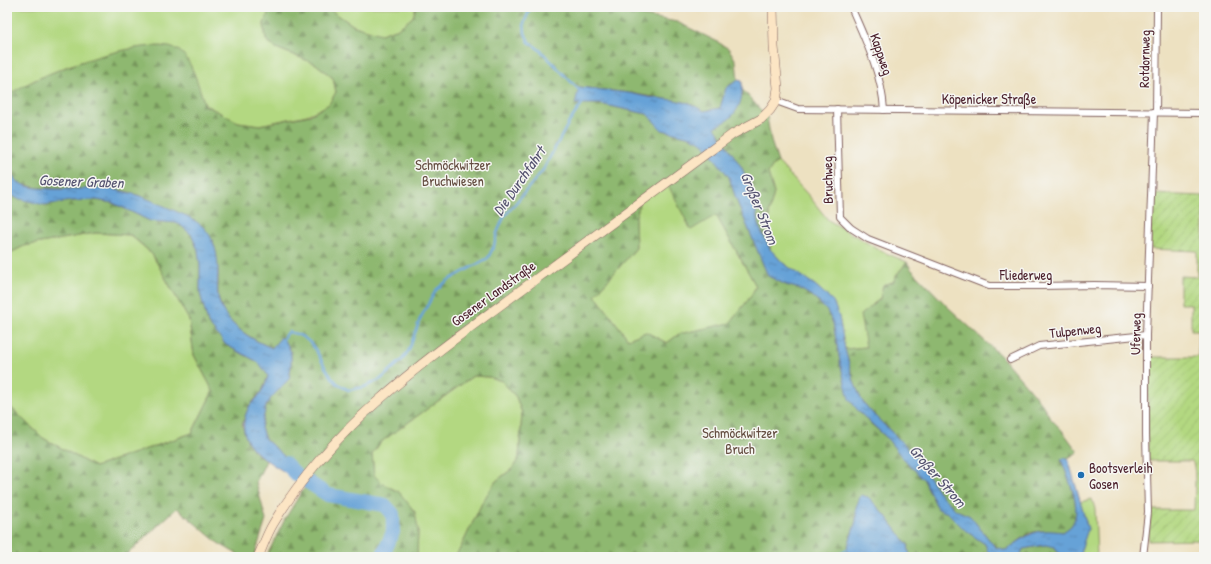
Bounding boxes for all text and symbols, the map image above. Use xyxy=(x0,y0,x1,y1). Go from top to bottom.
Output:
street label: Rotdornweg xyxy=(1134,30,1155,88)
street label: Kappweg xyxy=(865,31,898,78)
street label: Köpenicker Straße xyxy=(942,89,1037,109)
water label: Die Durchfahrt xyxy=(488,140,552,220)
park label: Schmöckwitzer Bruchwiesen xyxy=(415,155,491,190)
street label: Bruchweg xyxy=(817,156,838,204)
water label: Gosener Graben xyxy=(38,169,125,193)
water label: Großer Strom xyxy=(736,169,784,248)
street label: Gosener Landstraße xyxy=(447,256,540,331)
street label: Fliederweg xyxy=(999,265,1052,285)
street label: Uferweg xyxy=(1125,313,1146,355)
street label: Tulpenweg xyxy=(1048,318,1102,343)
park label: Schmöckwitzer Bruch xyxy=(702,423,778,458)
water label: Großer Strom xyxy=(905,440,971,512)
place label: Bootsverleih Gosen xyxy=(1089,458,1153,493)
marker: Bootsverleih Gosen xyxy=(1076,470,1086,480)

